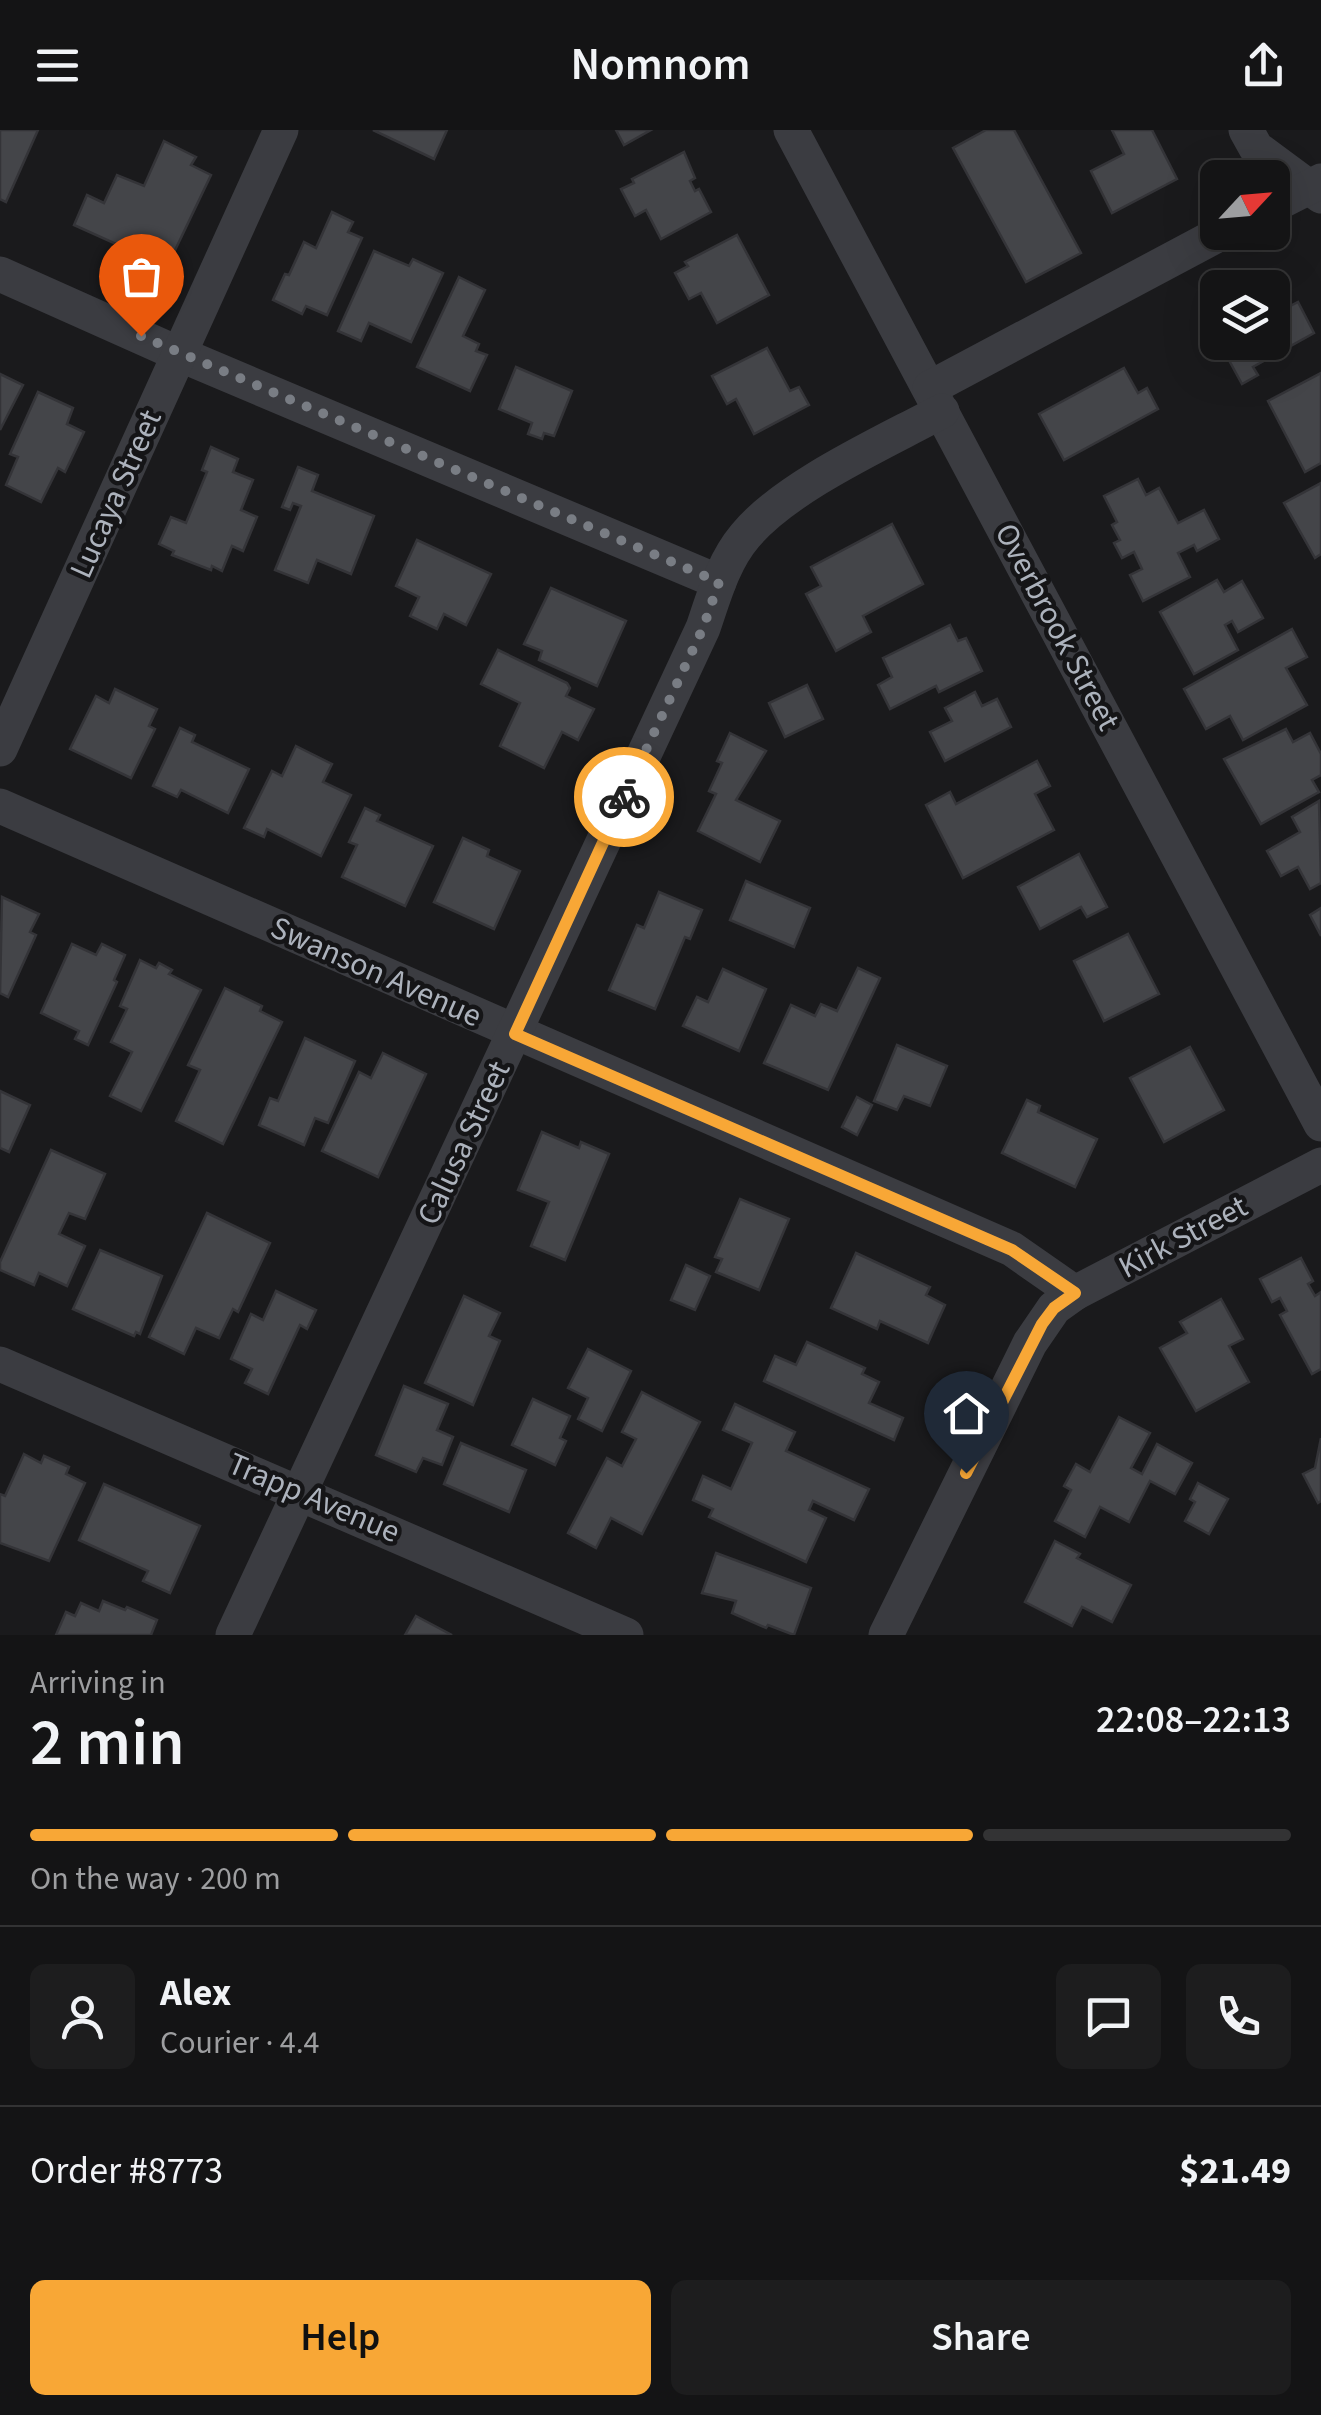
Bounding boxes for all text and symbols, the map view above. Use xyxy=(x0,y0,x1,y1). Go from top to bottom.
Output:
text: Nomnom xyxy=(570,33,751,97)
icon: menu xyxy=(30,38,85,93)
icon: share xyxy=(1236,38,1291,93)
north arrow xyxy=(1200,160,1290,250)
map controls xyxy=(1200,160,1290,360)
pin xyxy=(99,234,184,337)
icon: bag xyxy=(114,249,169,304)
button: layers xyxy=(1200,270,1290,360)
street label: Lucaya Street xyxy=(58,402,174,586)
street label: Overbrook Street xyxy=(983,515,1131,739)
courier xyxy=(574,747,674,847)
icon: bike xyxy=(597,770,652,825)
street label: Swanson Avenue xyxy=(263,905,489,1039)
street label: Calusa Street xyxy=(406,1053,522,1233)
street label: Kirk Street xyxy=(1110,1184,1256,1290)
pin xyxy=(924,1371,1009,1474)
icon: home xyxy=(939,1386,994,1441)
street label: Trapp Avenue xyxy=(221,1441,407,1555)
text: Arriving in xyxy=(30,1660,166,1706)
text: 22:08–22:13 xyxy=(1096,1693,1291,1747)
text: 2 min xyxy=(30,1697,185,1790)
text: On the way · 200 m xyxy=(30,1856,281,1902)
button: person xyxy=(30,1964,135,2069)
button: chat xyxy=(1056,1964,1161,2069)
button: phone xyxy=(1186,1964,1291,2069)
text: Alex xyxy=(160,1966,231,2020)
text: Courier · 4.4 xyxy=(160,2020,320,2066)
text: Order #8773 xyxy=(30,2144,223,2198)
text: $21.49 xyxy=(1179,2144,1291,2198)
button: Help xyxy=(30,2280,651,2395)
button: Share xyxy=(671,2280,1291,2395)

